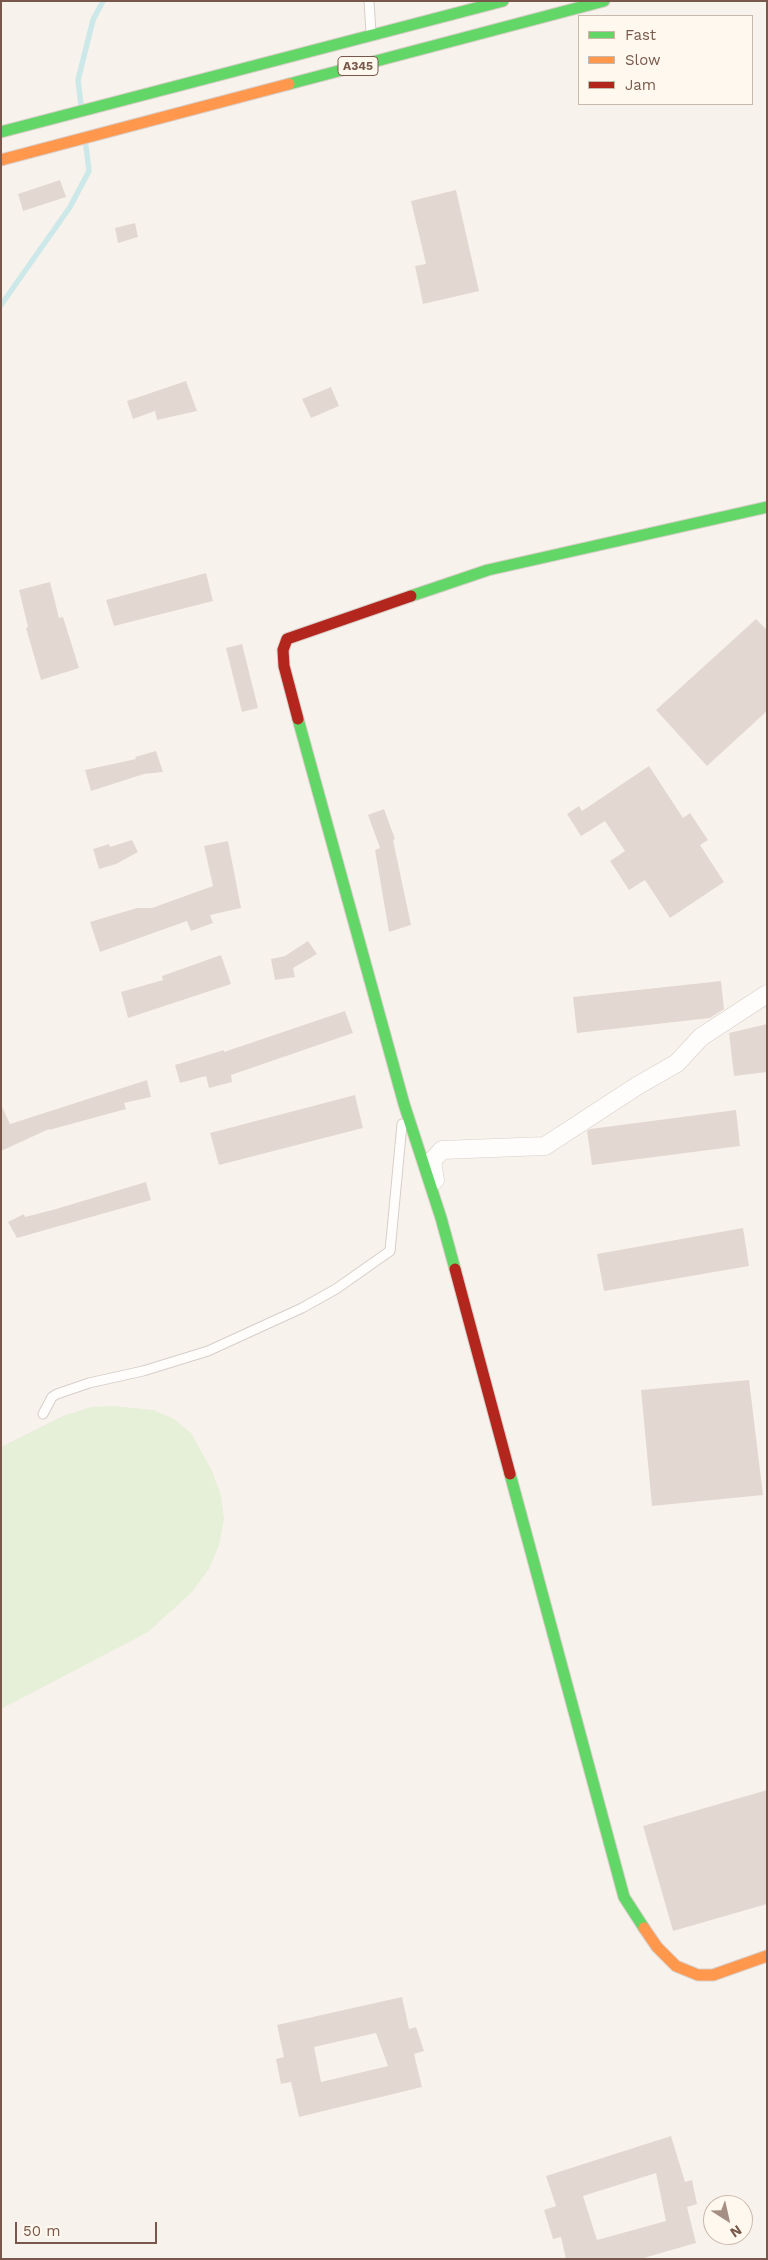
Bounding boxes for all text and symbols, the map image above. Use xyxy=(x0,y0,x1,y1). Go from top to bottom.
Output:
legend xyxy=(578,15,753,105)
text: Fast xyxy=(625,26,656,44)
text: Slow xyxy=(625,51,661,69)
road number: A345 xyxy=(338,56,378,76)
text: Jam xyxy=(625,76,656,94)
north arrow xyxy=(703,2195,753,2245)
scale bar xyxy=(18,2212,160,2244)
text: 50 m xyxy=(23,2222,60,2240)
text: N xyxy=(727,2222,745,2241)

